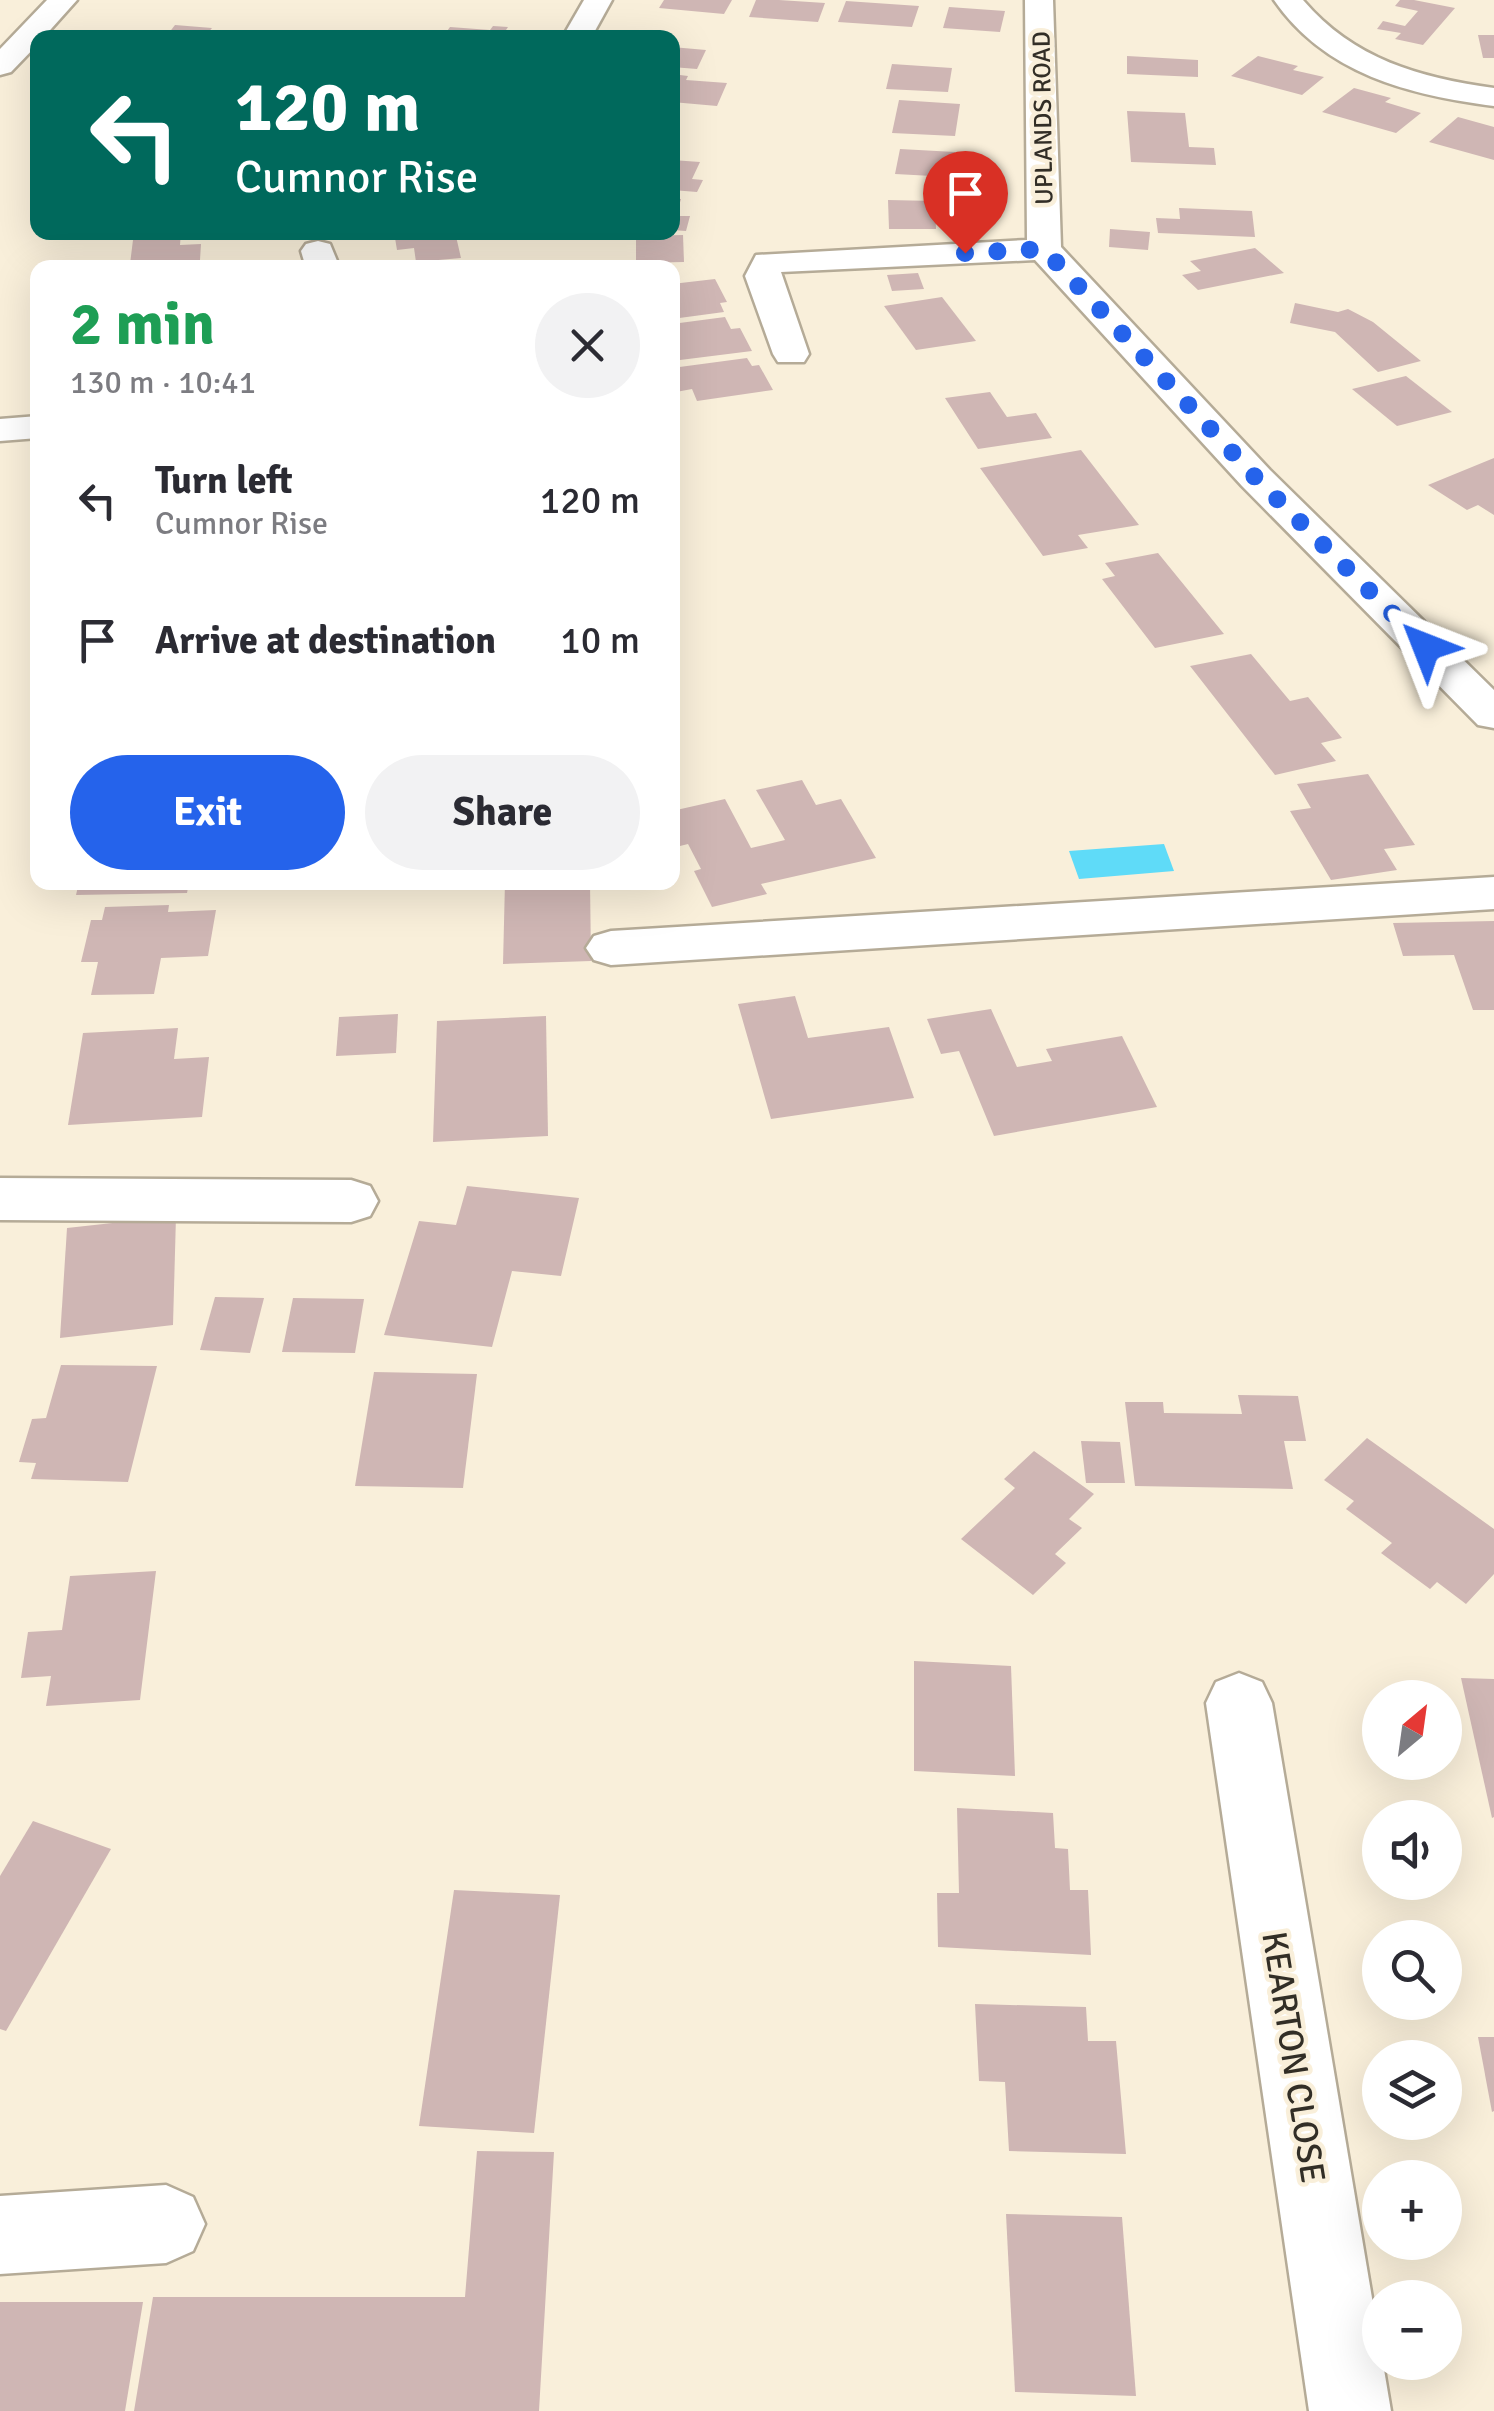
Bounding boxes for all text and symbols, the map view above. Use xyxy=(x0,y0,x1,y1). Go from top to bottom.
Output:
street label: UPLANDS ROAD xyxy=(1025,31,1060,205)
text: 120 m xyxy=(235,64,420,150)
icon: left xyxy=(70,70,200,200)
text: Cumnor Rise xyxy=(235,150,478,205)
pin xyxy=(923,151,1008,254)
icon: arrive xyxy=(938,166,993,221)
text: 2 min xyxy=(70,288,215,362)
button: close xyxy=(535,293,640,398)
text: 130 m · 10:41 xyxy=(70,363,256,402)
text: Turn left xyxy=(155,457,293,504)
icon: left xyxy=(70,473,125,528)
text: 120 m xyxy=(540,477,640,524)
text: Cumnor Rise xyxy=(155,504,328,543)
position arrow xyxy=(1374,595,1478,699)
icon: arrive xyxy=(70,613,125,668)
text: Arrive at destination xyxy=(155,617,496,664)
text: 10 m xyxy=(560,617,640,664)
button: Exit xyxy=(70,755,345,870)
button: Share xyxy=(365,755,640,870)
north arrow xyxy=(1362,1680,1462,1780)
map controls xyxy=(1362,1680,1462,2380)
button: sound xyxy=(1362,1800,1462,1900)
button: search xyxy=(1362,1920,1462,2020)
street label: KEARTON CLOSE xyxy=(1252,1928,1335,2186)
button: layers xyxy=(1362,2040,1462,2140)
button: + xyxy=(1362,2160,1462,2260)
button: − xyxy=(1362,2280,1462,2380)

